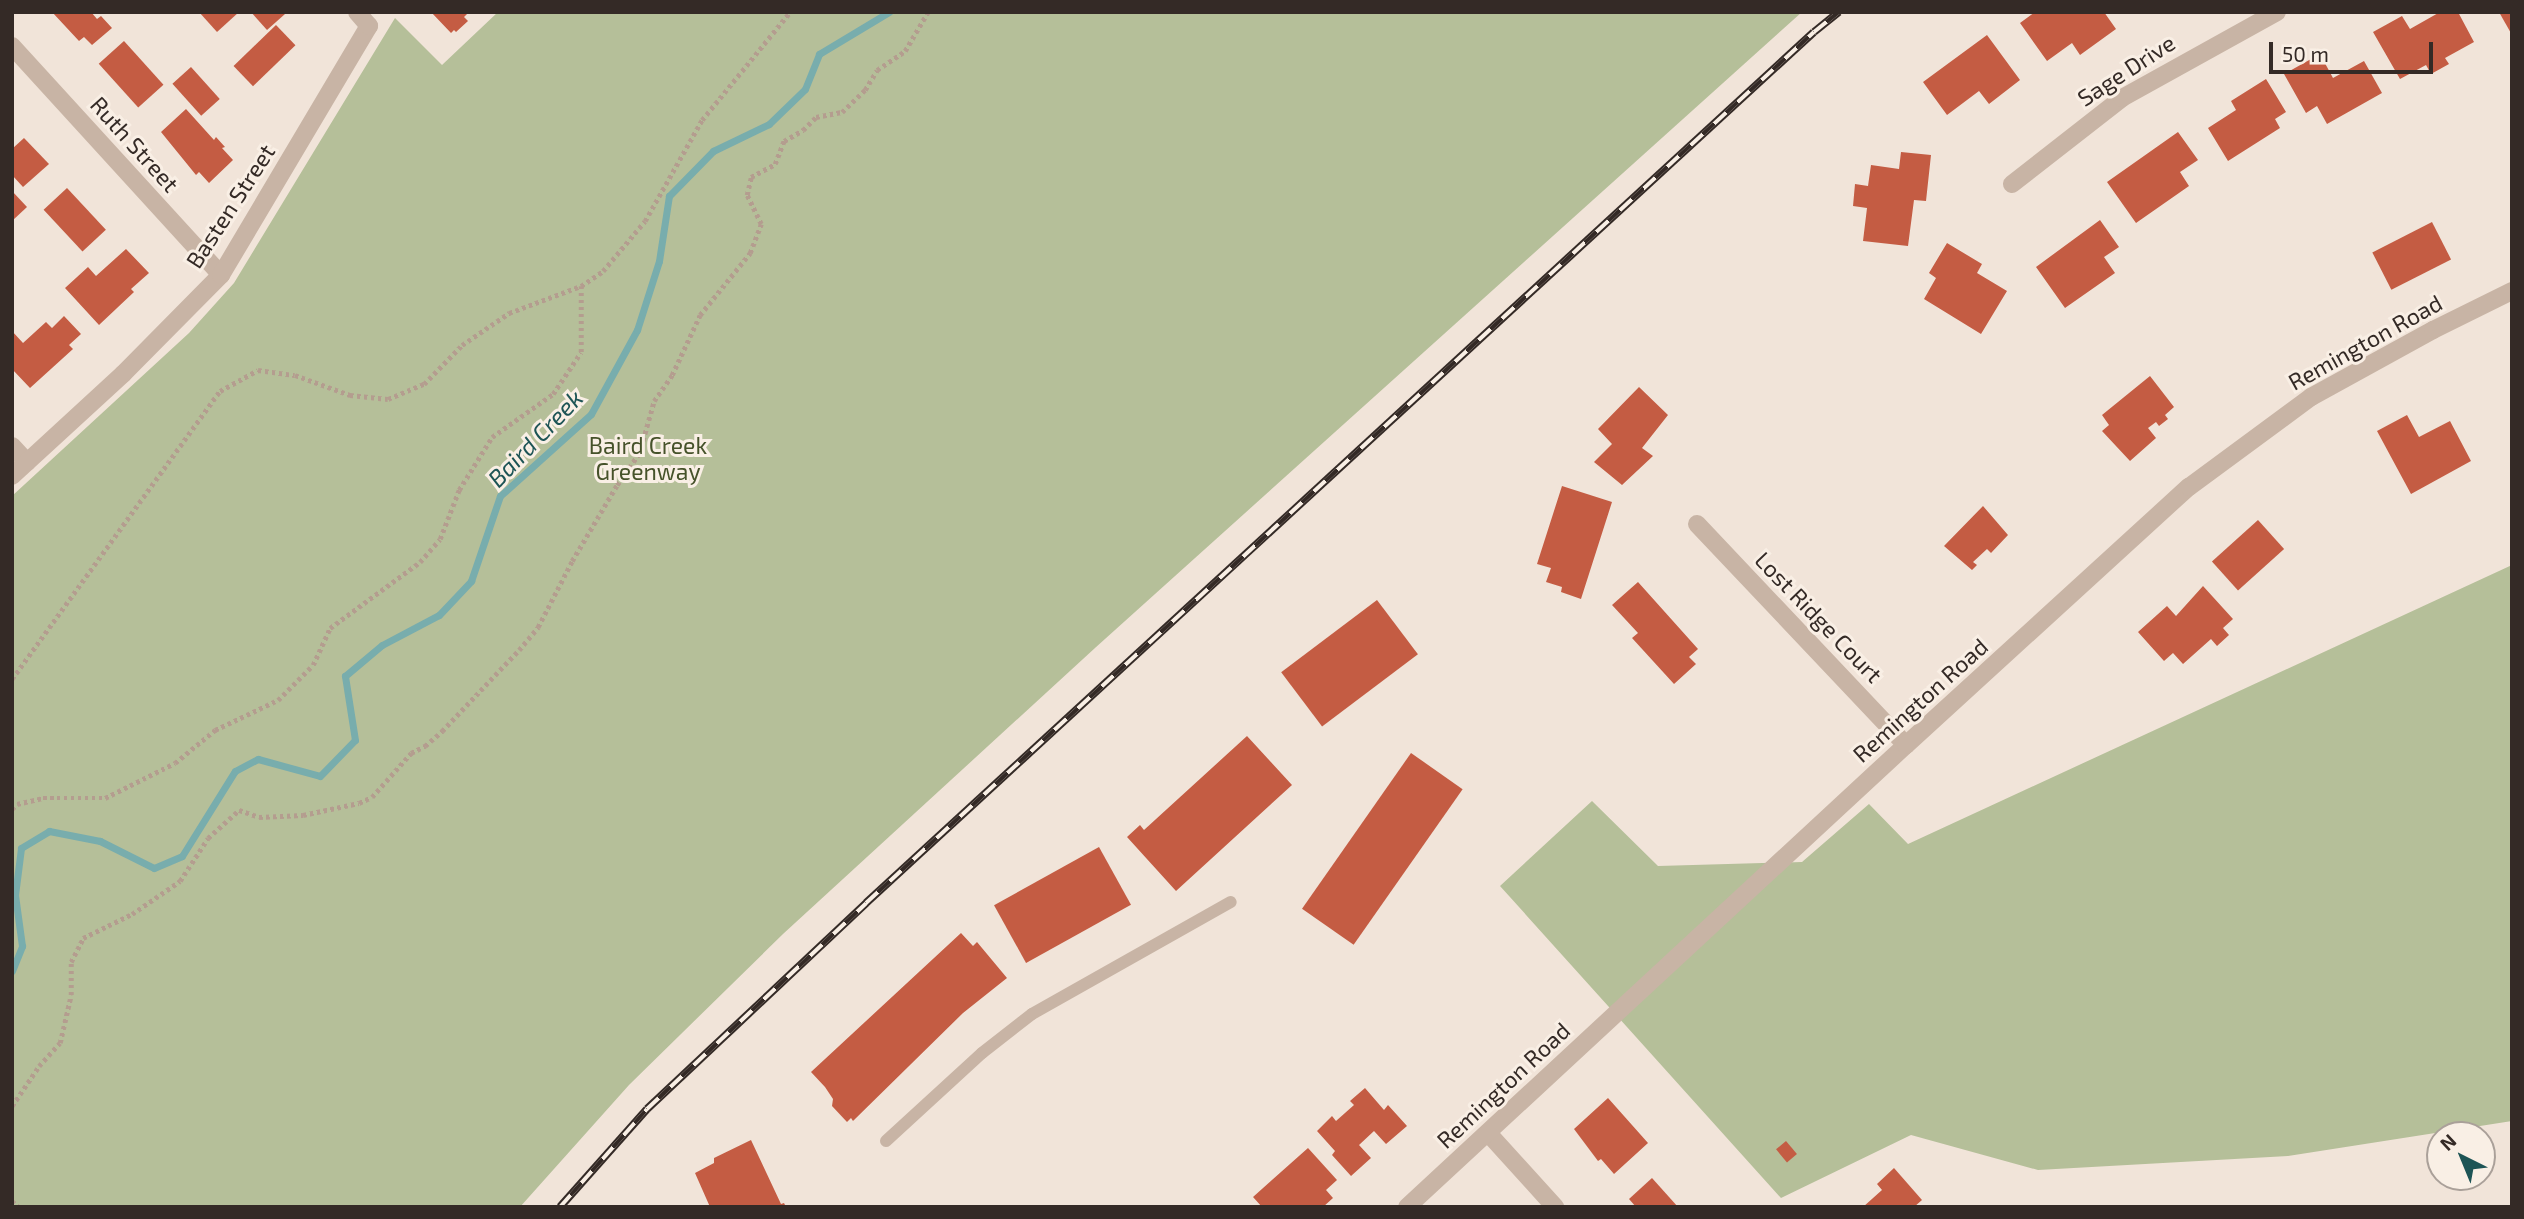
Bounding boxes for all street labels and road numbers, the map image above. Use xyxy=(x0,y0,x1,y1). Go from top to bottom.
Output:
street label: Sage Drive xyxy=(2072,28,2180,112)
street label: Ruth Street xyxy=(85,91,185,197)
street label: Basten Street xyxy=(180,139,280,273)
street label: Remington Road xyxy=(2283,288,2447,396)
street label: Lost Ridge Court xyxy=(1750,546,1888,688)
street label: Remington Road xyxy=(1847,632,1993,768)
street label: Remington Road xyxy=(1431,1016,1575,1154)

